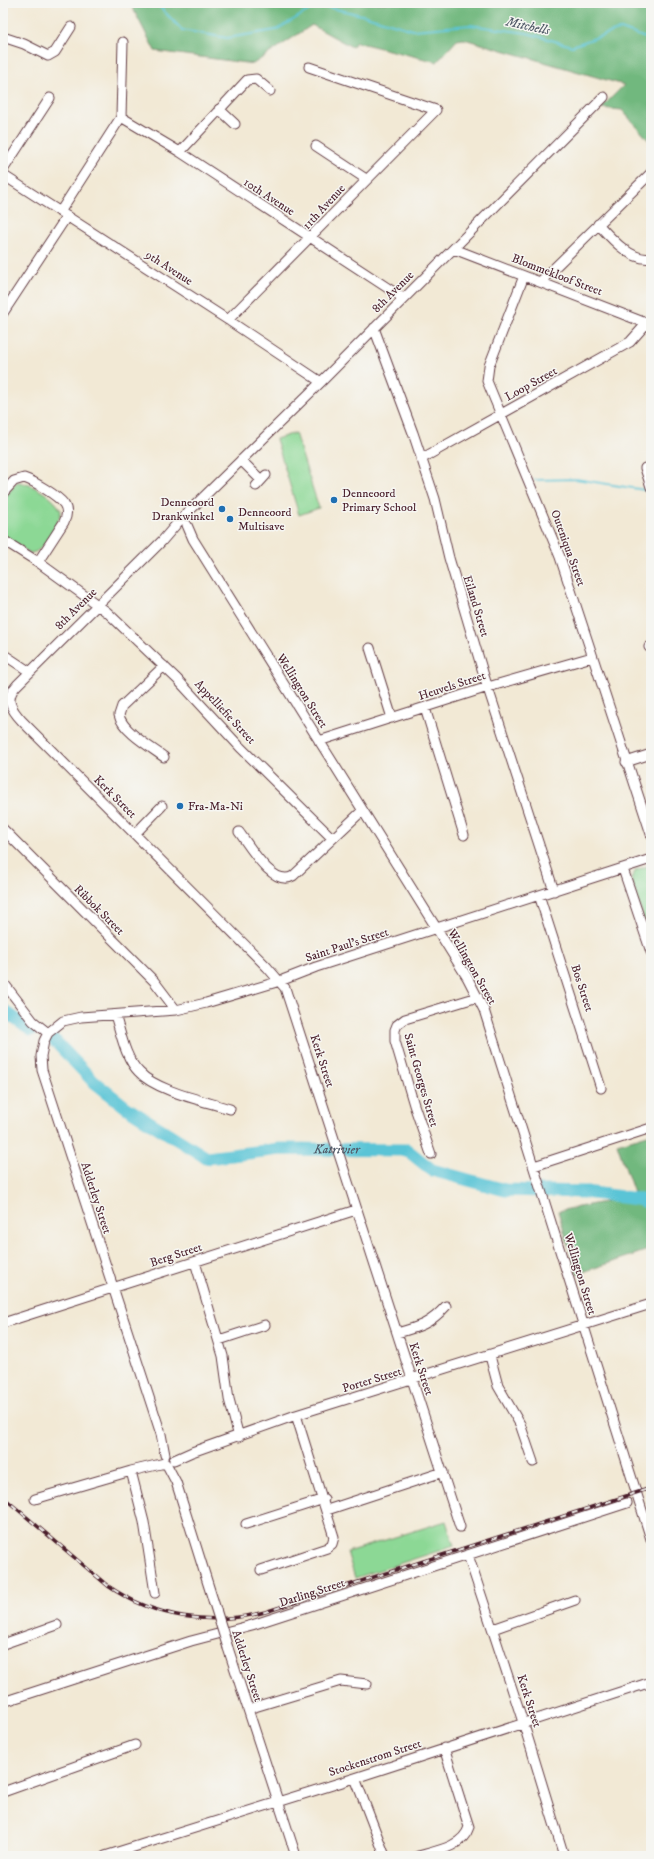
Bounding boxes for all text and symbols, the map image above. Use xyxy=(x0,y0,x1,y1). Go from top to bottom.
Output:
water label: Mitchells xyxy=(504,13,552,39)
street label: 10th Avenue xyxy=(241,175,297,219)
street label: 11th Avenue xyxy=(299,181,349,233)
street label: 9th Avenue xyxy=(142,247,195,289)
street label: Blommekloof Street xyxy=(510,251,605,299)
street label: 8th Avenue xyxy=(369,268,417,316)
street label: Loop Street xyxy=(502,363,560,404)
place label: Denneoord Primary School xyxy=(342,486,417,515)
place label: Denneoord Drankwinkel xyxy=(152,495,214,524)
marker: Denneoord Primary School xyxy=(329,495,339,505)
marker: Denneoord Drankwinkel xyxy=(217,504,227,514)
place label: Denneoord Multisave xyxy=(238,505,291,534)
street label: Outeniqua Street xyxy=(547,508,589,588)
marker: Denneoord Multisave xyxy=(225,514,235,524)
street label: Eiland Street xyxy=(460,573,492,639)
street label: 8th Avenue xyxy=(52,585,100,633)
street label: Wellington Street xyxy=(273,650,331,731)
street label: Heuvels Street xyxy=(417,668,487,704)
street label: Appelliefie Street xyxy=(191,677,259,747)
street label: Kerk Street xyxy=(90,772,140,822)
place label: Fra-Ma-Ni xyxy=(188,799,243,814)
marker: Fra-Ma-Ni xyxy=(175,801,185,811)
street label: Ribbok Street xyxy=(71,882,127,938)
street label: Saint Paul's Street xyxy=(304,924,391,965)
street label: Wellington Street xyxy=(444,926,500,1008)
street label: Bos Street xyxy=(567,963,597,1013)
street label: Saint Georges Street xyxy=(400,1032,442,1129)
street label: Kerk Street xyxy=(306,1033,338,1089)
water label: Katrivier xyxy=(313,1141,361,1158)
street label: Adderley Street xyxy=(77,1160,115,1236)
street label: Wellington Street xyxy=(560,1230,600,1317)
street label: Berg Street xyxy=(148,1240,204,1270)
street label: Kerk Street xyxy=(405,1341,437,1397)
street label: Porter Street xyxy=(341,1364,404,1396)
street label: Darling Street xyxy=(277,1575,347,1611)
street label: Adderley Street xyxy=(228,1628,266,1704)
street label: Kerk Street xyxy=(513,1673,545,1729)
street label: Stockenstrom Street xyxy=(327,1736,423,1780)

